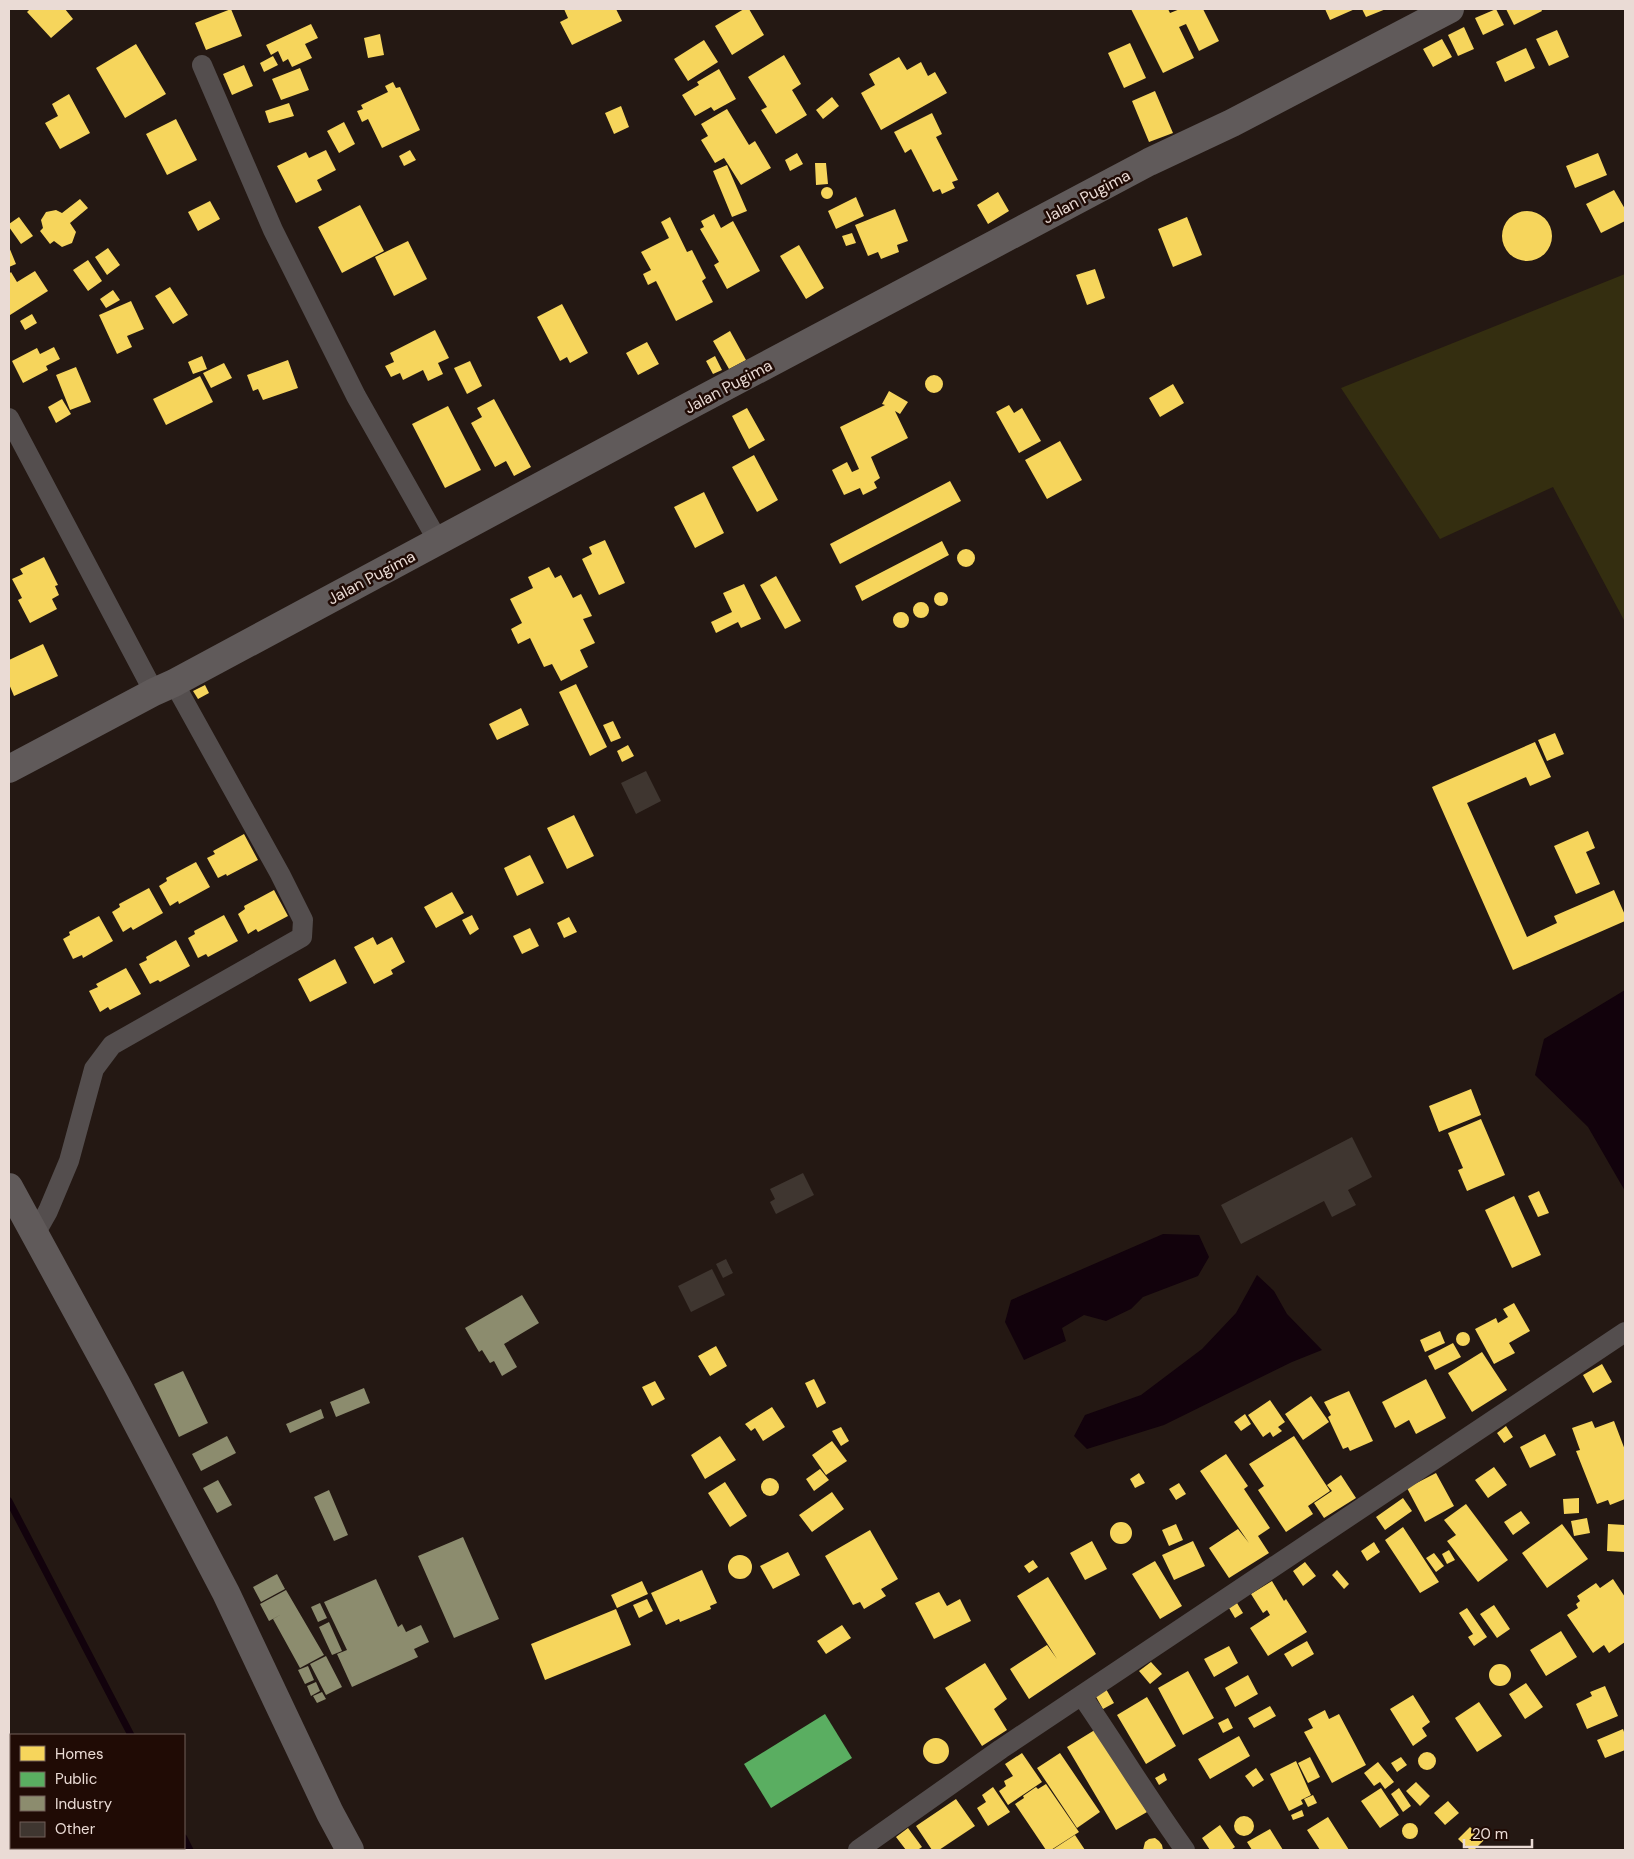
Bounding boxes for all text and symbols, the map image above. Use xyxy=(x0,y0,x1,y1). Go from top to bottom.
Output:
street label: Jalan Pugima xyxy=(1039,164,1134,228)
street label: Jalan Pugima xyxy=(681,354,776,418)
street label: Jalan Pugima xyxy=(324,545,419,609)
legend xyxy=(10,1734,185,1849)
text: Homes xyxy=(55,1744,104,1764)
text: Public xyxy=(55,1769,97,1789)
text: Industry xyxy=(55,1794,113,1814)
scale bar xyxy=(1464,1816,1532,1848)
text: Other xyxy=(55,1819,96,1839)
text: 20 m xyxy=(1472,1824,1508,1844)

